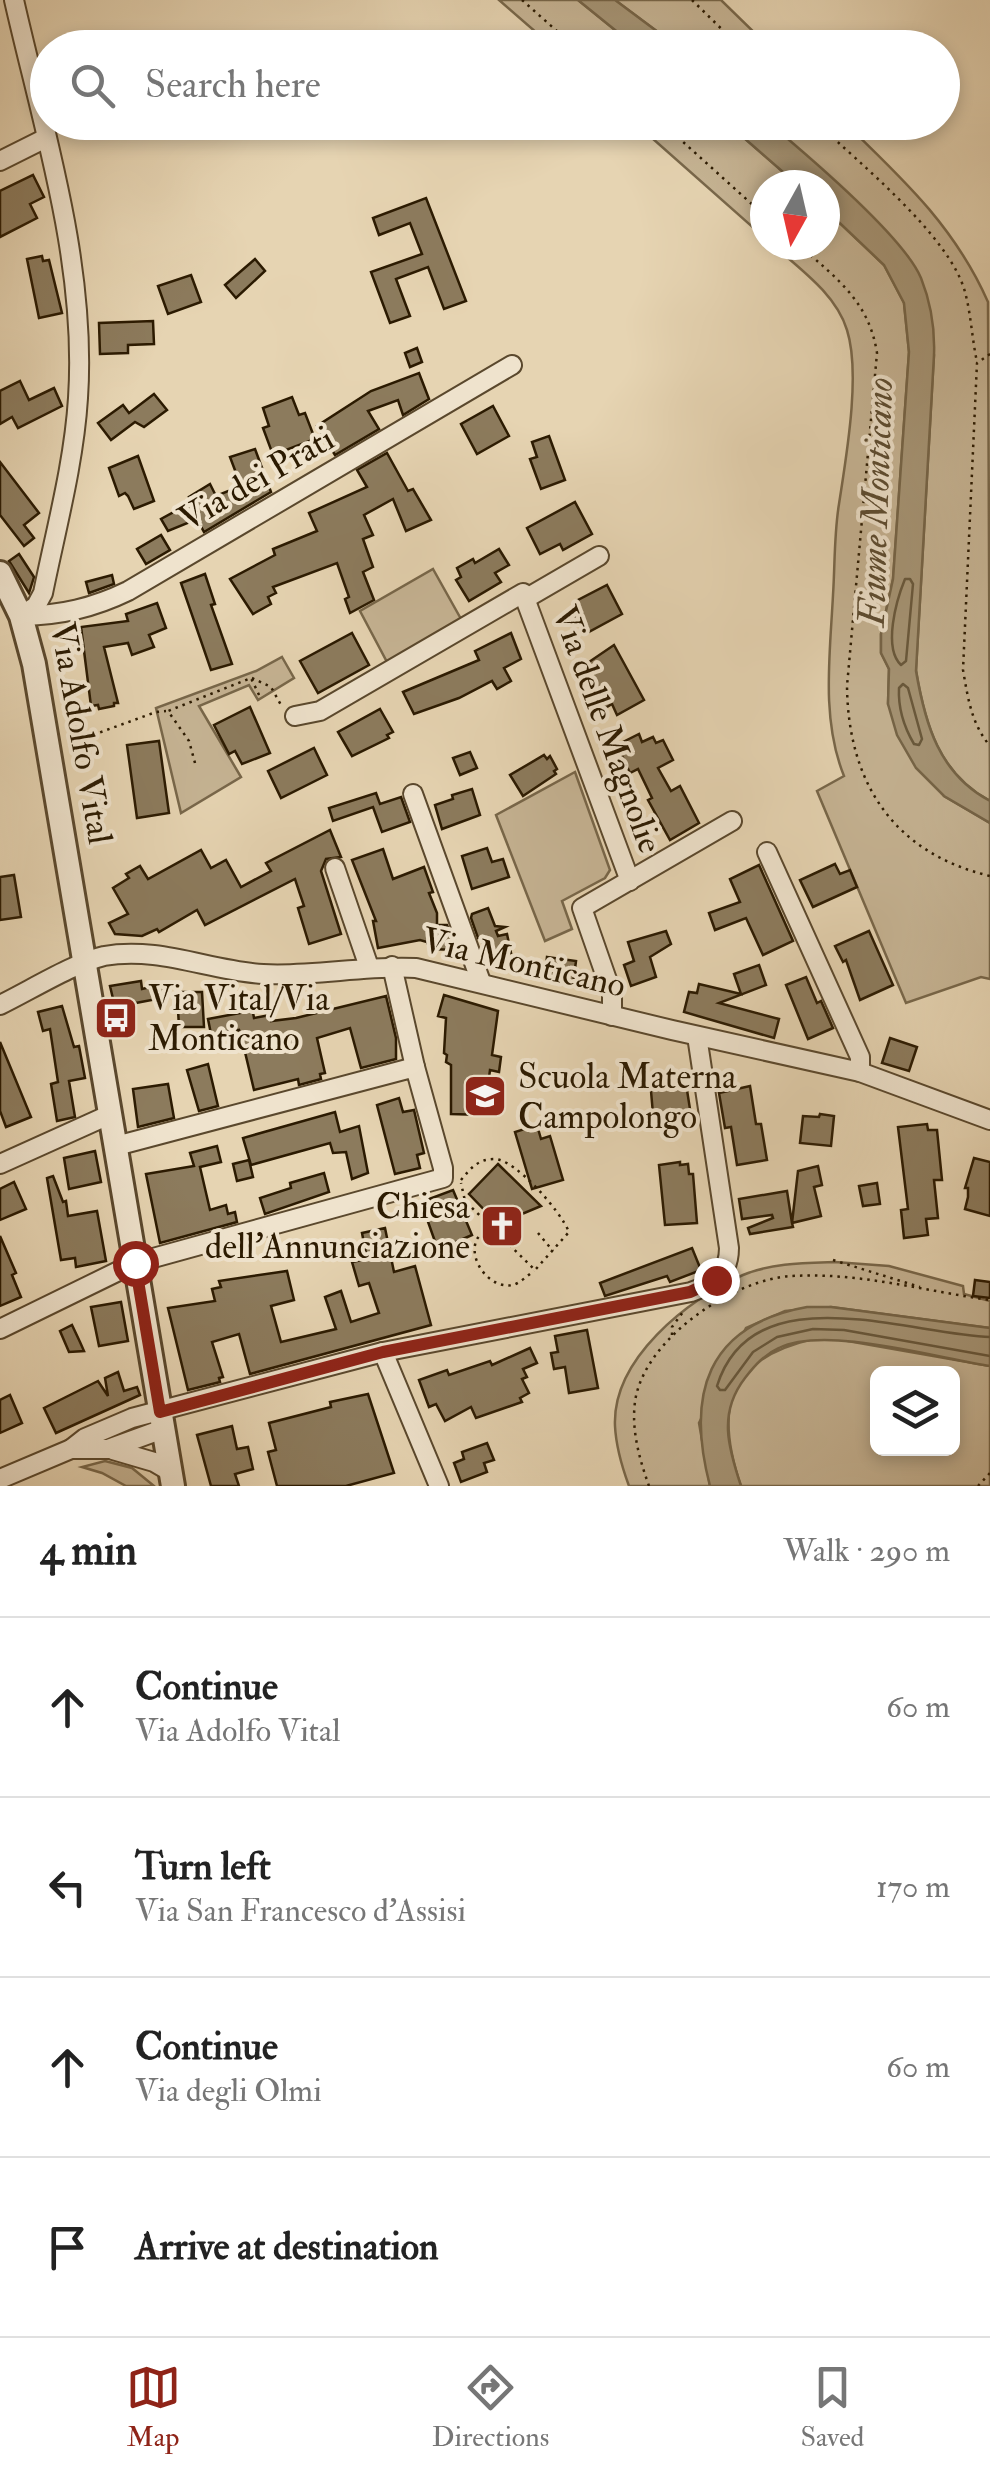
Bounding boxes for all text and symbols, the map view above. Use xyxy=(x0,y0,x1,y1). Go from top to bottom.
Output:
search box xyxy=(30,30,960,140)
icon: search xyxy=(65,58,120,113)
text: Search here xyxy=(145,61,321,109)
north arrow xyxy=(750,170,840,260)
water label: Fiume Monticano xyxy=(848,377,904,629)
street label: Via dei Prati xyxy=(171,417,342,541)
street label: Via delle Magnolie xyxy=(542,600,672,859)
street label: Via Adolfo Vital xyxy=(40,619,122,848)
street label: Via Monticano xyxy=(418,918,630,1008)
place label: Via Vital/Via Monticano xyxy=(148,977,330,1061)
bus stop icon: Via Vital/Via Monticano xyxy=(93,995,139,1041)
place label: Scuola Materna Campolongo xyxy=(518,1055,737,1139)
school or university icon: Scuola Materna Campolongo xyxy=(462,1073,508,1119)
place label: Chiesa dell'Annunciazione xyxy=(205,1185,471,1269)
church icon: Chiesa dell'Annunciazione xyxy=(479,1203,525,1249)
route start xyxy=(113,1241,159,1287)
route end xyxy=(694,1258,740,1304)
map controls xyxy=(870,1366,960,1456)
button: layers xyxy=(870,1366,960,1456)
text: 4 min xyxy=(40,1525,137,1577)
text: Walk · 290 m xyxy=(783,1531,950,1571)
text: Continue xyxy=(135,1663,278,1711)
icon: ahead xyxy=(40,1680,95,1735)
text: 60 m xyxy=(886,1687,950,1727)
text: Via Adolfo Vital xyxy=(135,1711,340,1751)
text: Turn left xyxy=(135,1843,271,1891)
icon: left xyxy=(40,1860,95,1915)
text: 170 m xyxy=(876,1867,950,1907)
text: Via San Francesco d'Assisi xyxy=(135,1891,466,1931)
text: Continue xyxy=(135,2023,278,2071)
icon: ahead xyxy=(40,2040,95,2095)
text: 60 m xyxy=(886,2047,950,2087)
text: Via degli Olmi xyxy=(135,2071,322,2111)
icon: arrive xyxy=(40,2220,95,2275)
text: Arrive at destination xyxy=(135,2223,439,2271)
tab: Map xyxy=(126,2360,181,2455)
tab: Directions xyxy=(432,2360,549,2455)
tab: Saved xyxy=(800,2360,864,2455)

